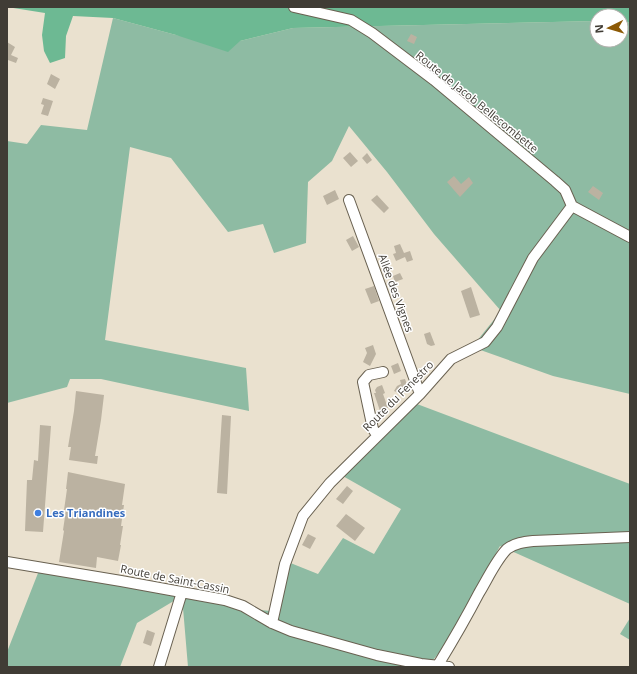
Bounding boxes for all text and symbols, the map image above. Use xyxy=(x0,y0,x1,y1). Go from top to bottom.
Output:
north arrow xyxy=(589,8,629,48)
text: N xyxy=(591,24,606,34)
street label: Route de Jacob Bellecombette xyxy=(413,48,542,156)
street label: Allée des Vignes xyxy=(375,252,418,334)
street label: Route du Fenestro xyxy=(359,357,437,434)
place label: Les Triandines xyxy=(46,505,126,520)
marker: Les Triandines xyxy=(33,508,43,518)
street label: Route de Saint-Cassin xyxy=(119,561,231,596)

